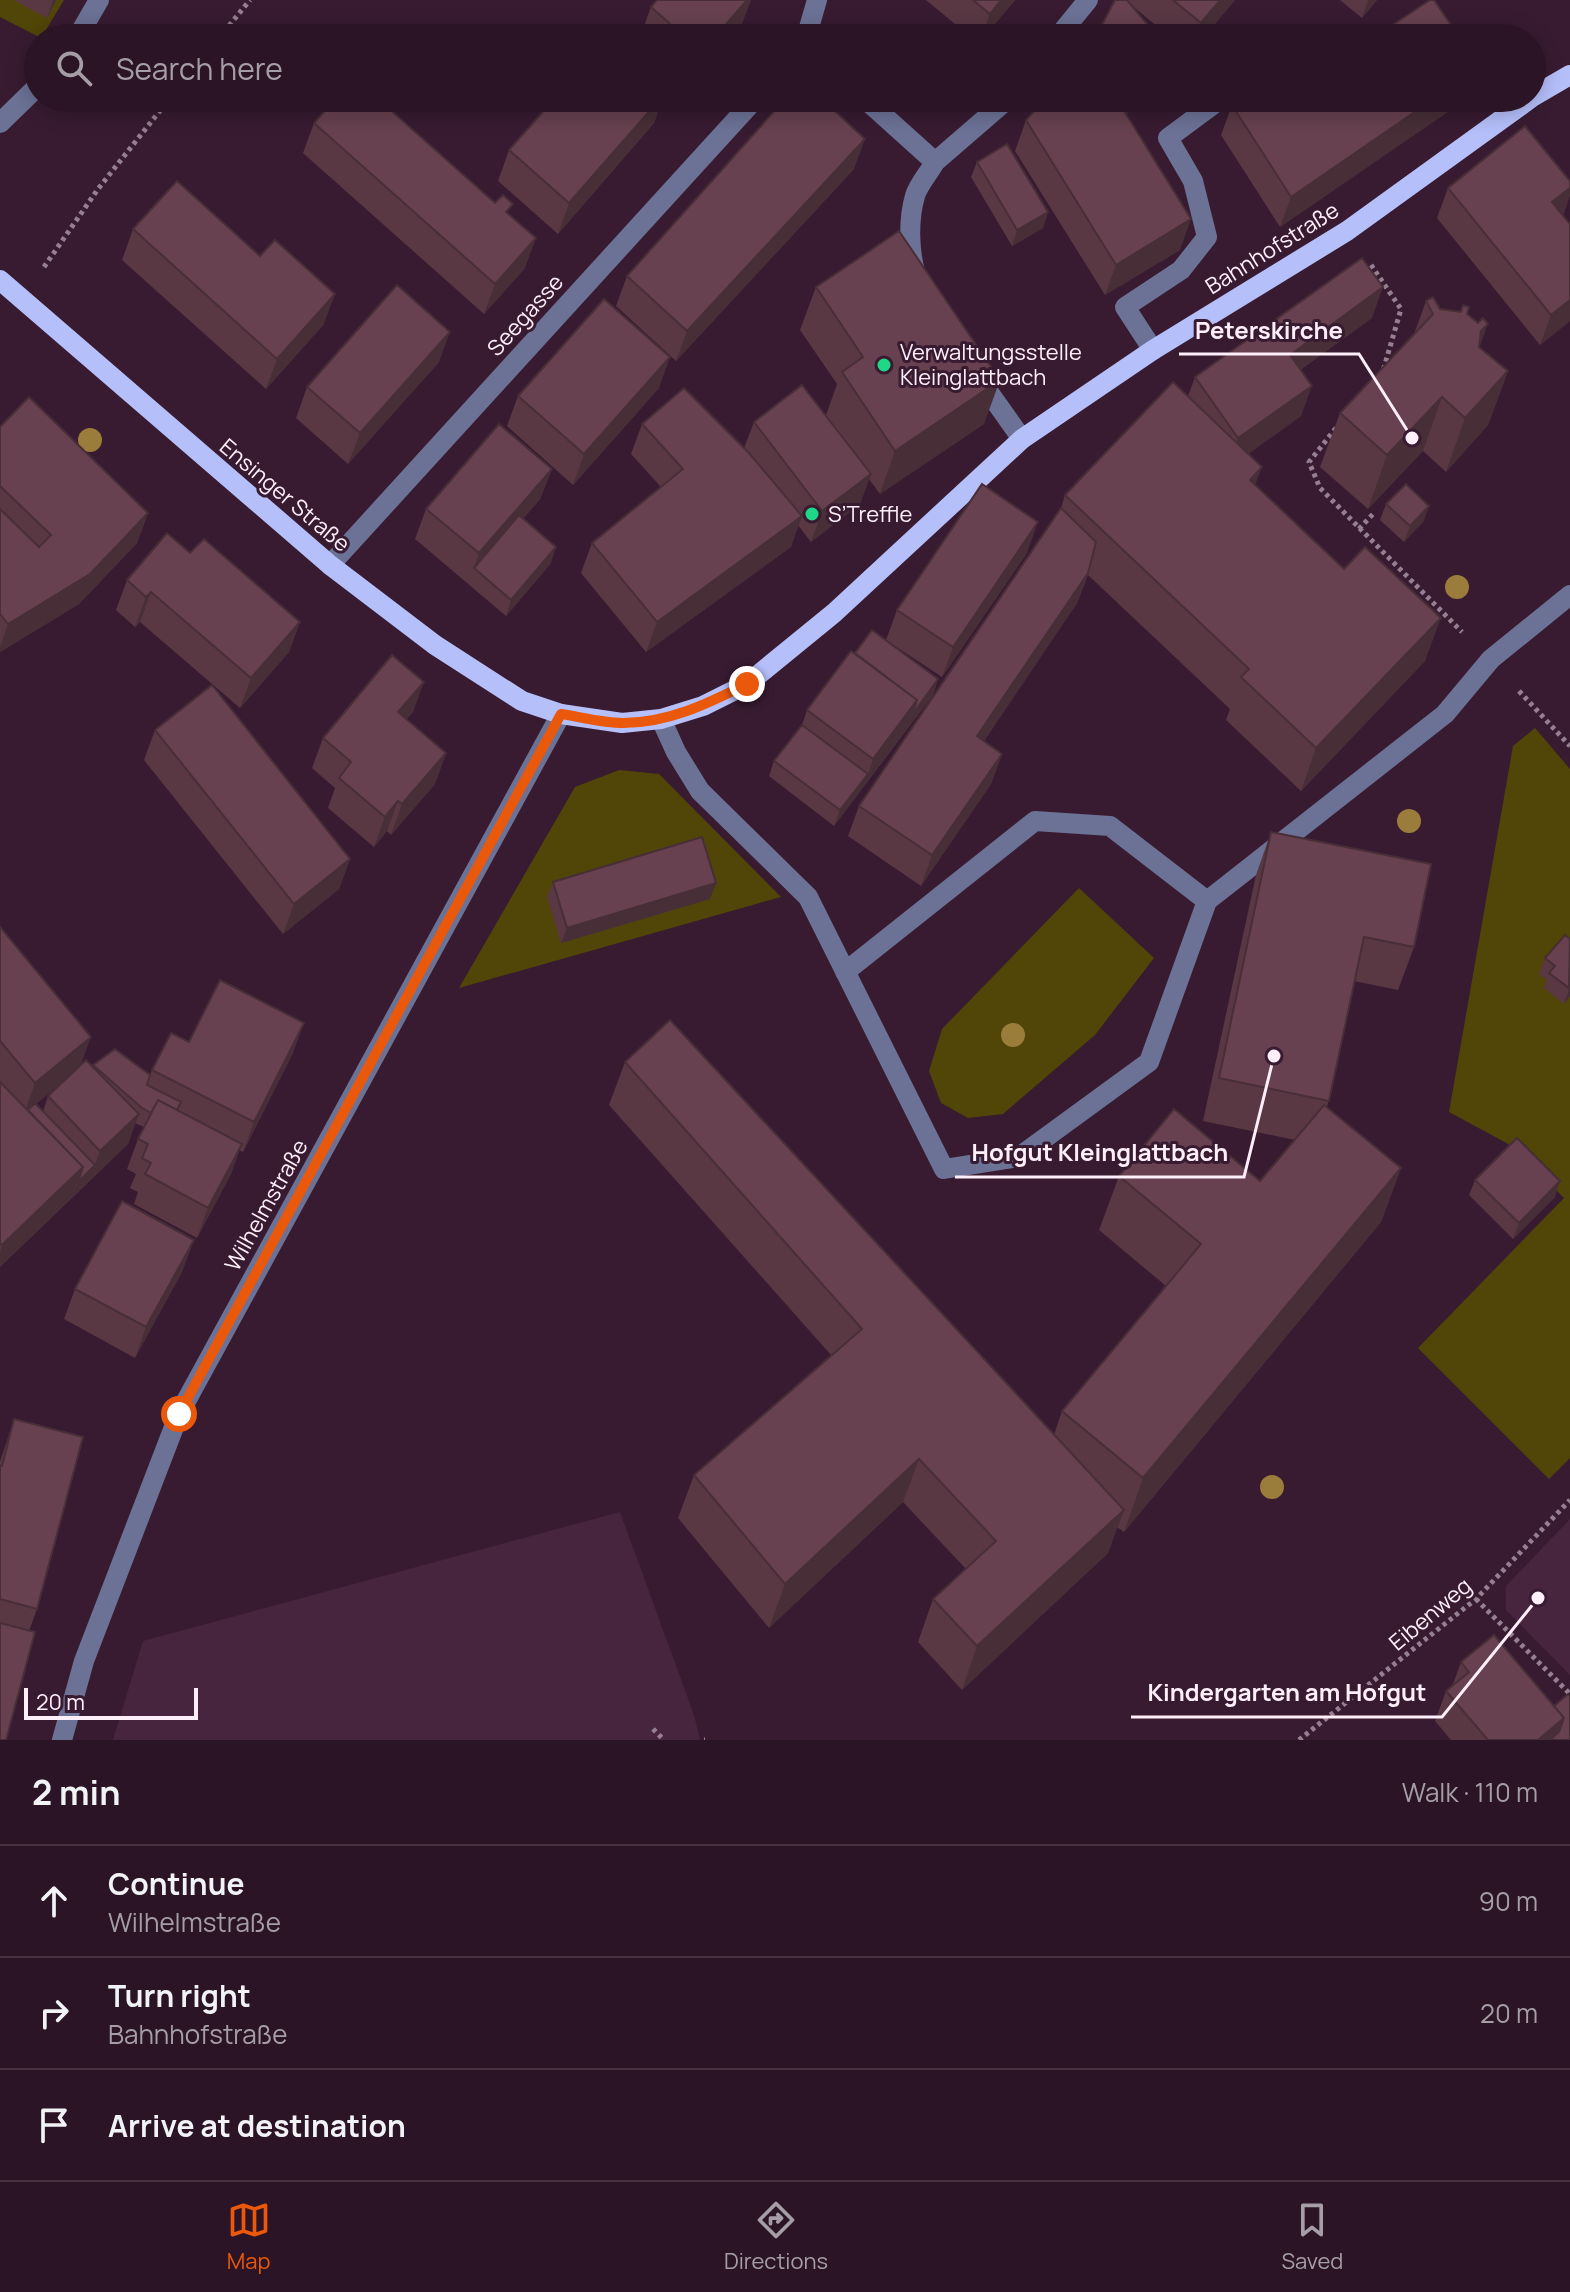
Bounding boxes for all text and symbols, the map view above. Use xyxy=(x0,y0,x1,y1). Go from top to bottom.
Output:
search box xyxy=(24,24,1546,112)
icon: search xyxy=(52,46,96,90)
text: Search here xyxy=(116,48,283,89)
street label: Bahnhofstraße xyxy=(1200,195,1344,301)
street label: Seegasse xyxy=(480,268,570,362)
callout: Peterskirche xyxy=(1179,306,1359,354)
text: Peterskirche xyxy=(1195,313,1343,346)
place label: Verwaltungsstelle Kleinglattbach xyxy=(900,337,1082,392)
marker: Verwaltungsstelle Kleinglattbach xyxy=(875,356,893,374)
street label: Ensinger Straße xyxy=(213,432,357,559)
place label: S’Treffle xyxy=(828,499,913,529)
marker: S’Treffle xyxy=(803,505,821,523)
route end xyxy=(729,666,765,702)
callout: Hofgut Kleinglattbach xyxy=(955,1129,1244,1177)
street label: Wilhelmstraße xyxy=(217,1134,315,1276)
text: Hofgut Kleinglattbach xyxy=(972,1135,1228,1168)
route start xyxy=(161,1396,197,1432)
street label: Eibenweg xyxy=(1383,1571,1477,1657)
callout: Kindergarten am Hofgut xyxy=(1131,1669,1442,1717)
text: Kindergarten am Hofgut xyxy=(1148,1675,1426,1708)
scale bar xyxy=(24,1684,198,1720)
text: 20 m xyxy=(36,1687,85,1717)
text: 2 min xyxy=(32,1769,120,1815)
text: Walk · 110 m xyxy=(1402,1774,1538,1810)
text: Continue xyxy=(108,1863,244,1904)
icon: ahead xyxy=(32,1879,76,1923)
text: 90 m xyxy=(1479,1883,1538,1919)
text: Wilhelmstraße xyxy=(108,1904,281,1940)
text: Turn right xyxy=(108,1975,251,2016)
icon: right xyxy=(32,1991,76,2035)
text: 20 m xyxy=(1480,1995,1538,2031)
text: Bahnhofstraße xyxy=(108,2016,287,2052)
icon: arrive xyxy=(32,2103,76,2147)
text: Arrive at destination xyxy=(108,2105,406,2146)
tab: Map xyxy=(227,2198,271,2276)
tab: Directions xyxy=(724,2198,828,2276)
tab: Saved xyxy=(1281,2198,1343,2276)

